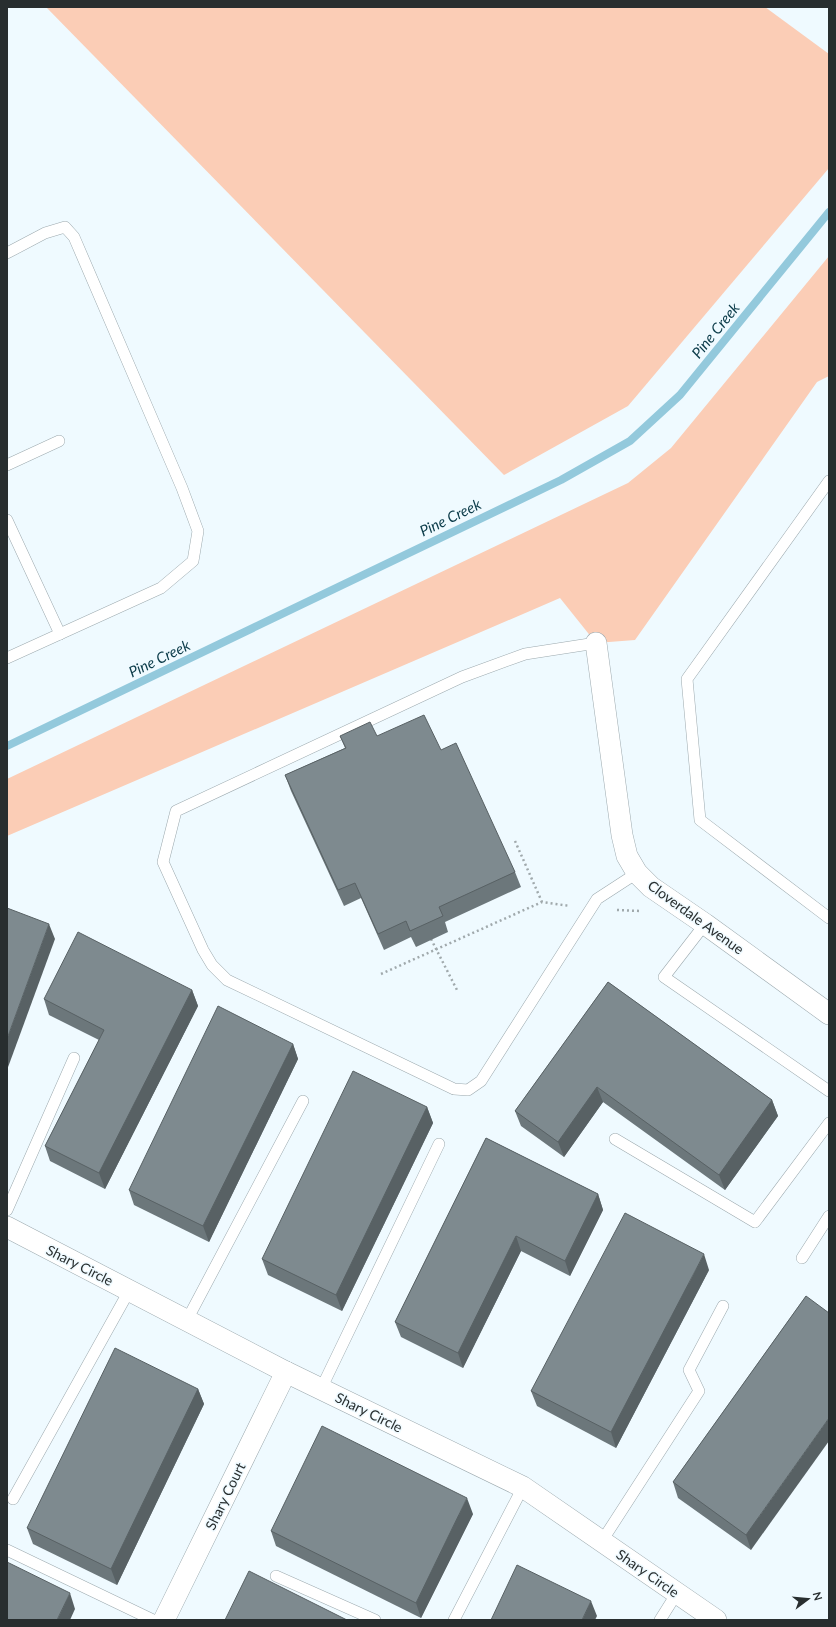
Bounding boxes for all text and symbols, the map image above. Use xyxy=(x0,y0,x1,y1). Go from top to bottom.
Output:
water label: Pine Creek xyxy=(687,298,743,361)
water label: Pine Creek xyxy=(416,494,484,540)
water label: Pine Creek xyxy=(125,635,193,681)
street label: Cloverdale Avenue xyxy=(645,876,747,958)
street label: Shary Circle xyxy=(44,1241,116,1289)
street label: Shary Circle xyxy=(333,1388,405,1436)
street label: Shary Court xyxy=(201,1460,249,1532)
street label: Shary Circle xyxy=(613,1545,683,1601)
north arrow xyxy=(788,1579,828,1619)
text: N xyxy=(811,1590,826,1602)

